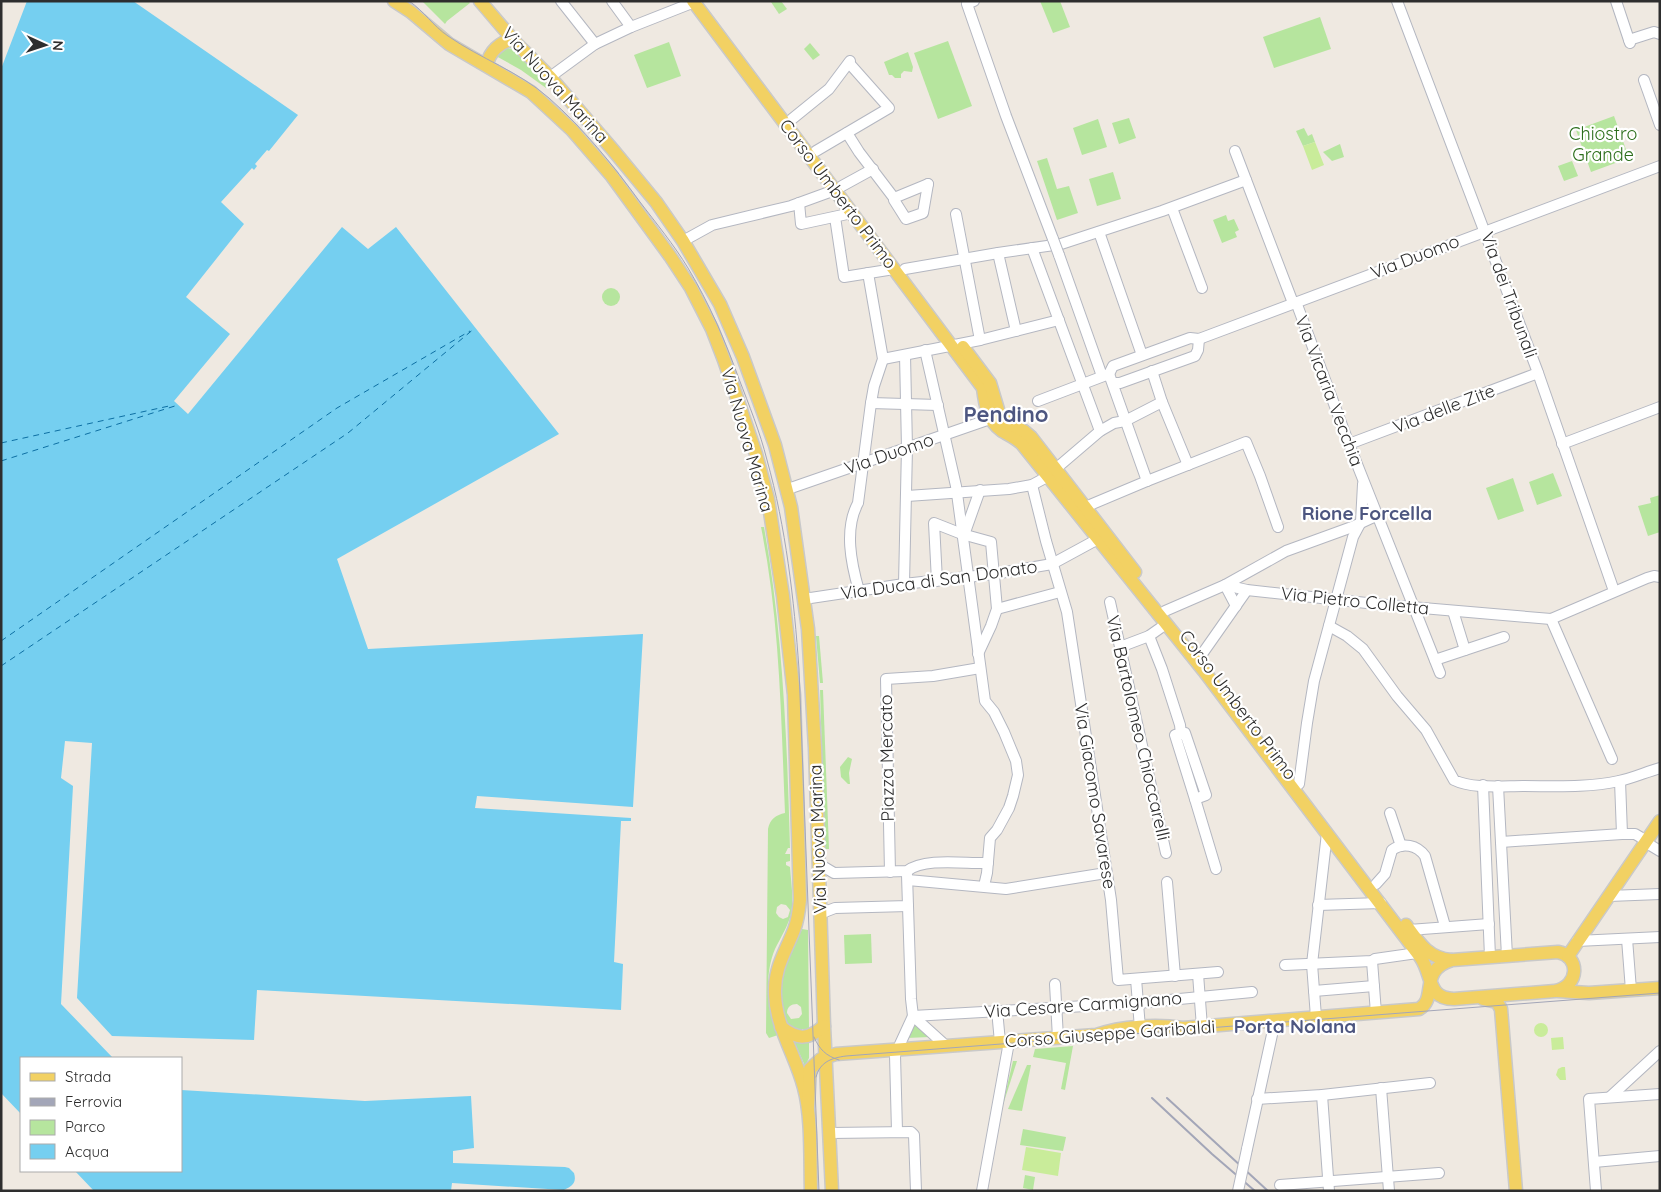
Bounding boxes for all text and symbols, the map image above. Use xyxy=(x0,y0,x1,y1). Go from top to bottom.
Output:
north arrow xyxy=(20,20,70,70)
street label: Via Nuova Marina xyxy=(497,22,614,148)
text: N xyxy=(49,40,67,51)
street label: Corso Umberto Primo xyxy=(775,114,902,273)
park label: Chiostro Grande xyxy=(1569,122,1637,166)
street label: Via Duomo xyxy=(1367,229,1462,284)
street label: Via dei Tribunali xyxy=(1476,229,1543,361)
street label: Via Vicaria Vecchia xyxy=(1290,312,1369,469)
street label: Via Nuova Marina xyxy=(716,365,779,515)
street label: Via delle Zite xyxy=(1389,379,1498,439)
district label: Pendino xyxy=(964,400,1049,428)
street label: Via Duomo xyxy=(841,428,937,480)
district label: Rione Forcella xyxy=(1302,501,1432,525)
street label: Via Duca di San Donato xyxy=(839,554,1039,605)
street label: Via Pietro Colletta xyxy=(1280,581,1430,620)
street label: Via Bartolomeo Chioccarelli xyxy=(1101,613,1176,843)
street label: Corso Umberto Primo xyxy=(1175,625,1302,784)
street label: Piazza Mercato xyxy=(874,694,899,822)
street label: Via Giacomo Savarese xyxy=(1069,701,1122,890)
street label: Via Nuova Marina xyxy=(803,764,832,914)
street label: Via Cesare Carmignano xyxy=(983,986,1183,1023)
district label: Porta Nolana xyxy=(1234,1014,1356,1038)
street label: Corso Giuseppe Garibaldi xyxy=(1004,1015,1216,1052)
legend xyxy=(20,1057,182,1172)
text: Strada xyxy=(65,1067,111,1086)
text: Ferrovia xyxy=(65,1092,122,1111)
text: Parco xyxy=(65,1117,105,1136)
text: Acqua xyxy=(65,1142,109,1161)

